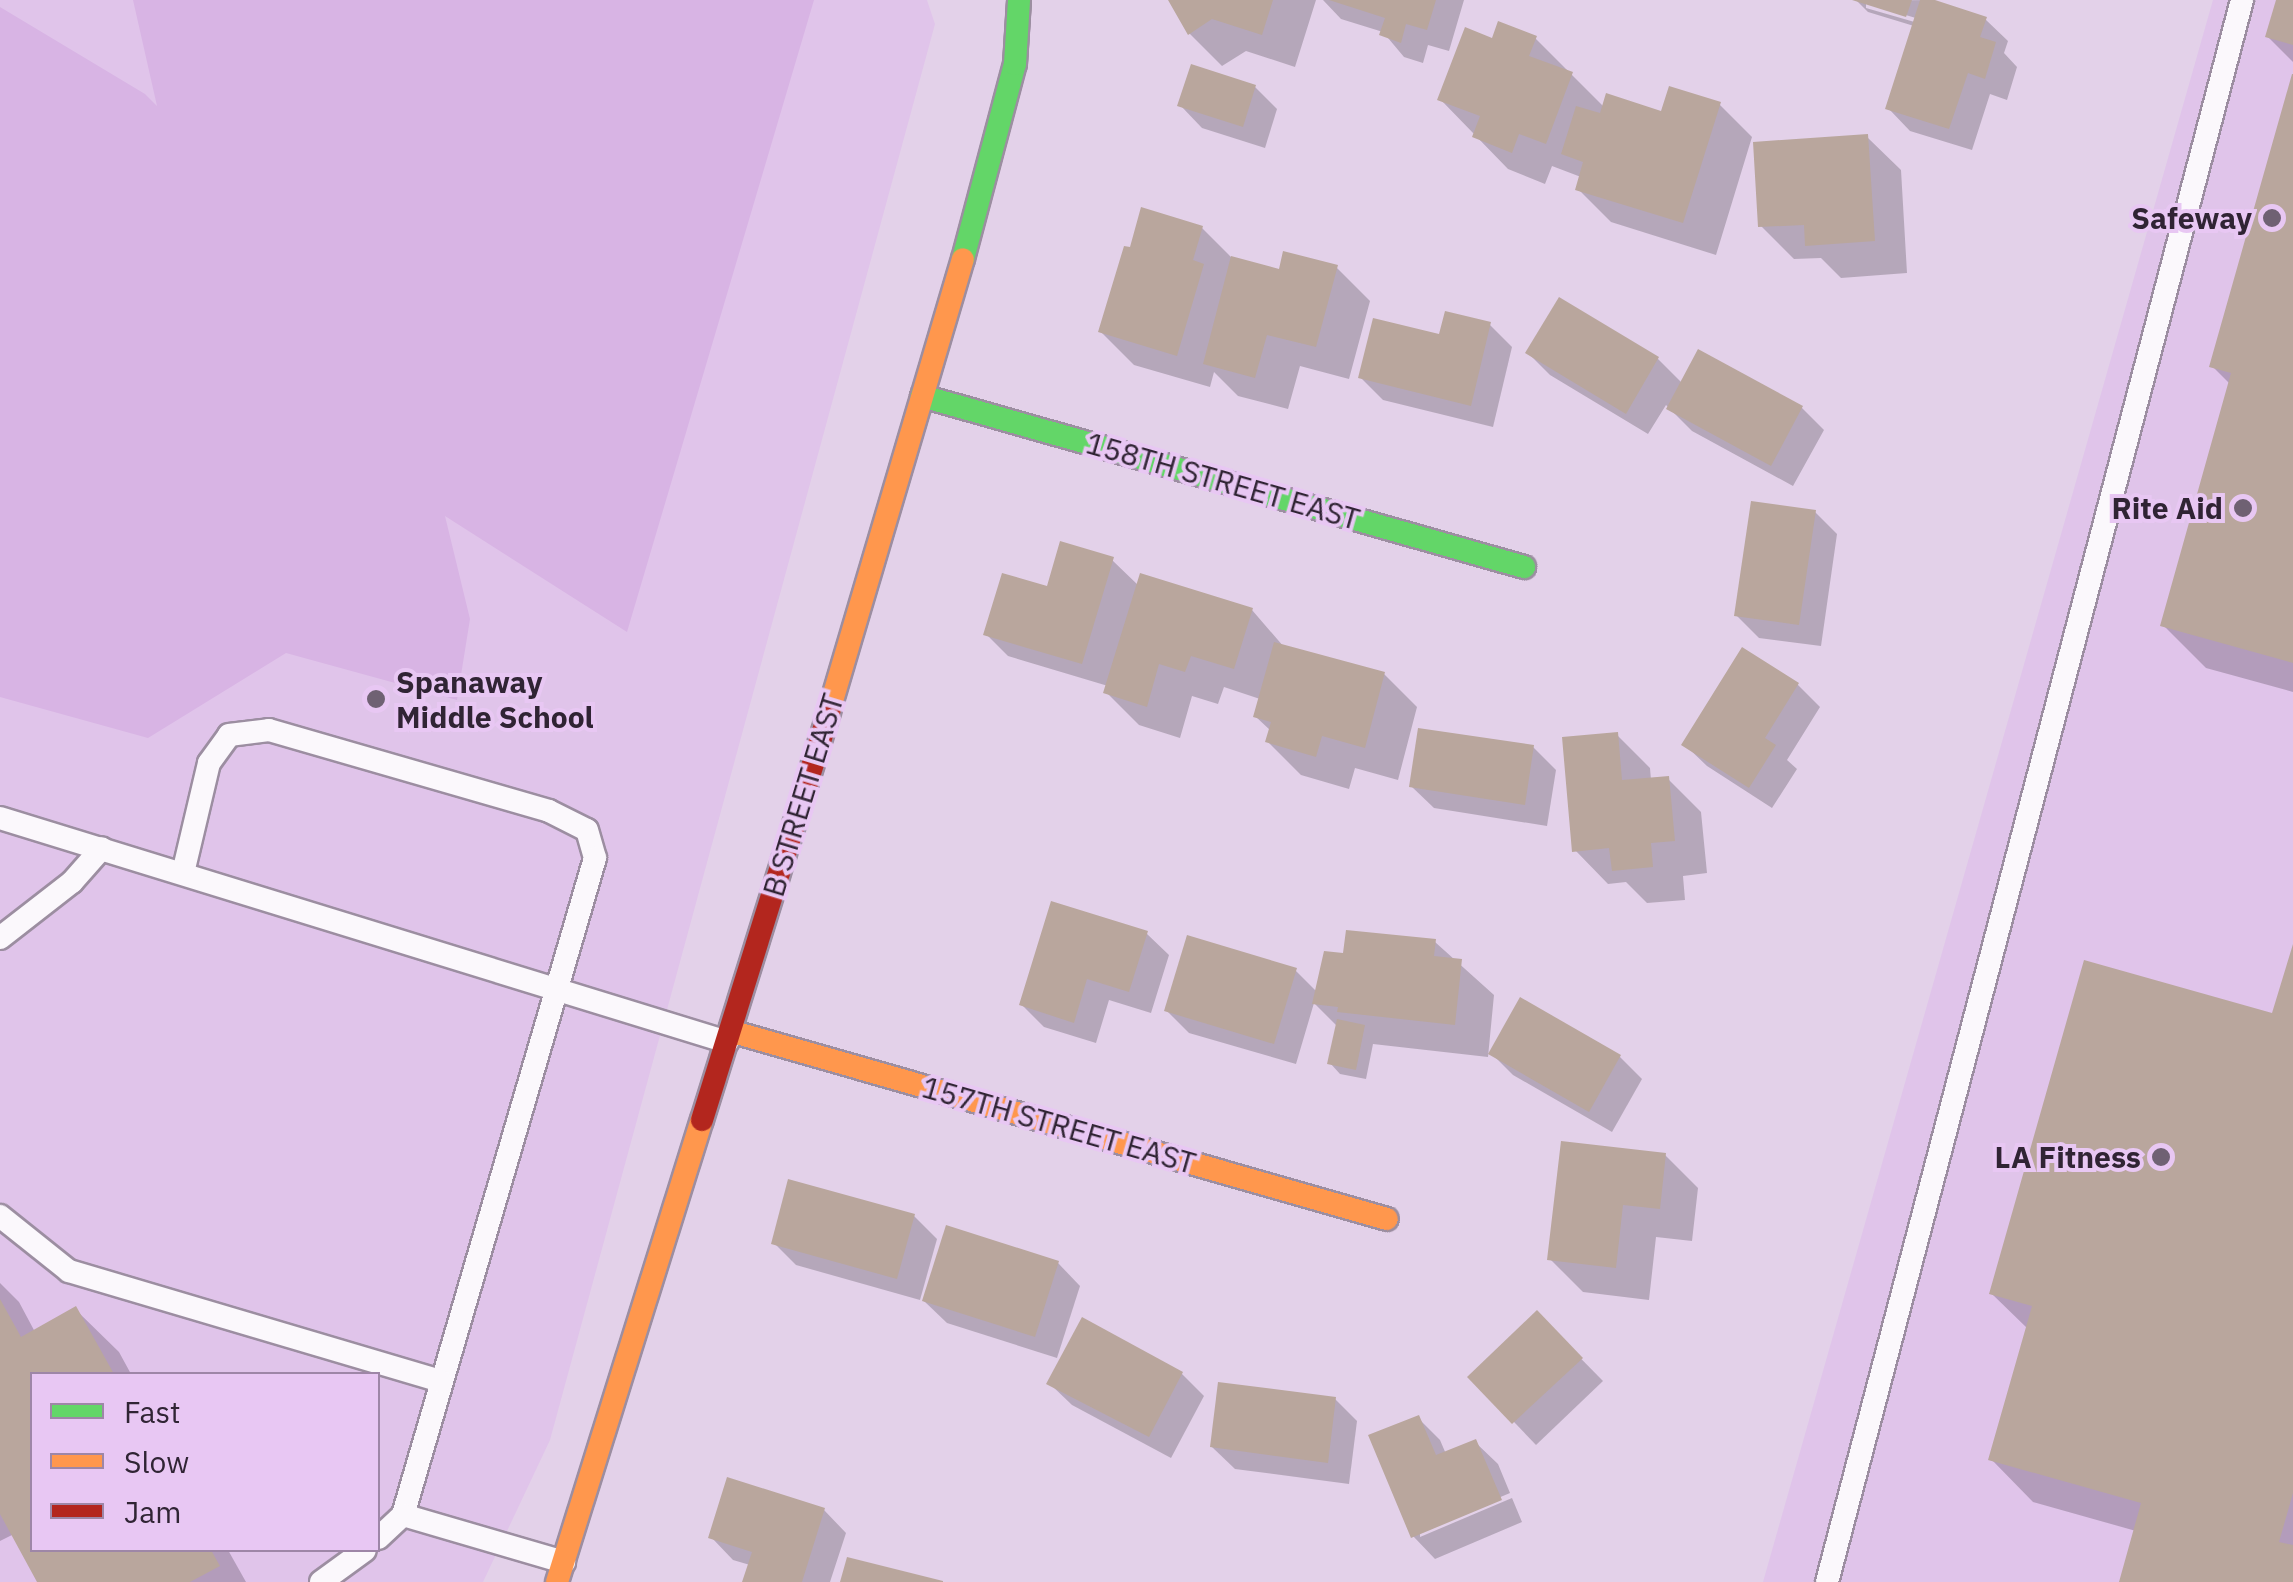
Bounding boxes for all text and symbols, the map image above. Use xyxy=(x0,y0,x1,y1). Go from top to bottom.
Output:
place label: Safeway xyxy=(2131,200,2252,236)
marker: Safeway xyxy=(2261,207,2283,229)
street label: 158TH STREET EAST xyxy=(1082,425,1364,537)
place label: Rite Aid xyxy=(2112,490,2223,526)
marker: Rite Aid xyxy=(2232,497,2254,519)
place label: Spanaway Middle School xyxy=(396,664,594,734)
marker: Spanaway Middle School xyxy=(365,688,387,710)
street label: B STREET EAST xyxy=(755,689,851,901)
street label: 157TH STREET EAST xyxy=(918,1069,1200,1181)
place label: LA Fitness xyxy=(1995,1139,2141,1175)
marker: LA Fitness xyxy=(2150,1146,2172,1168)
legend xyxy=(30,1372,380,1552)
text: Fast xyxy=(124,1392,181,1431)
text: Slow xyxy=(124,1442,189,1481)
text: Jam xyxy=(124,1492,182,1531)

